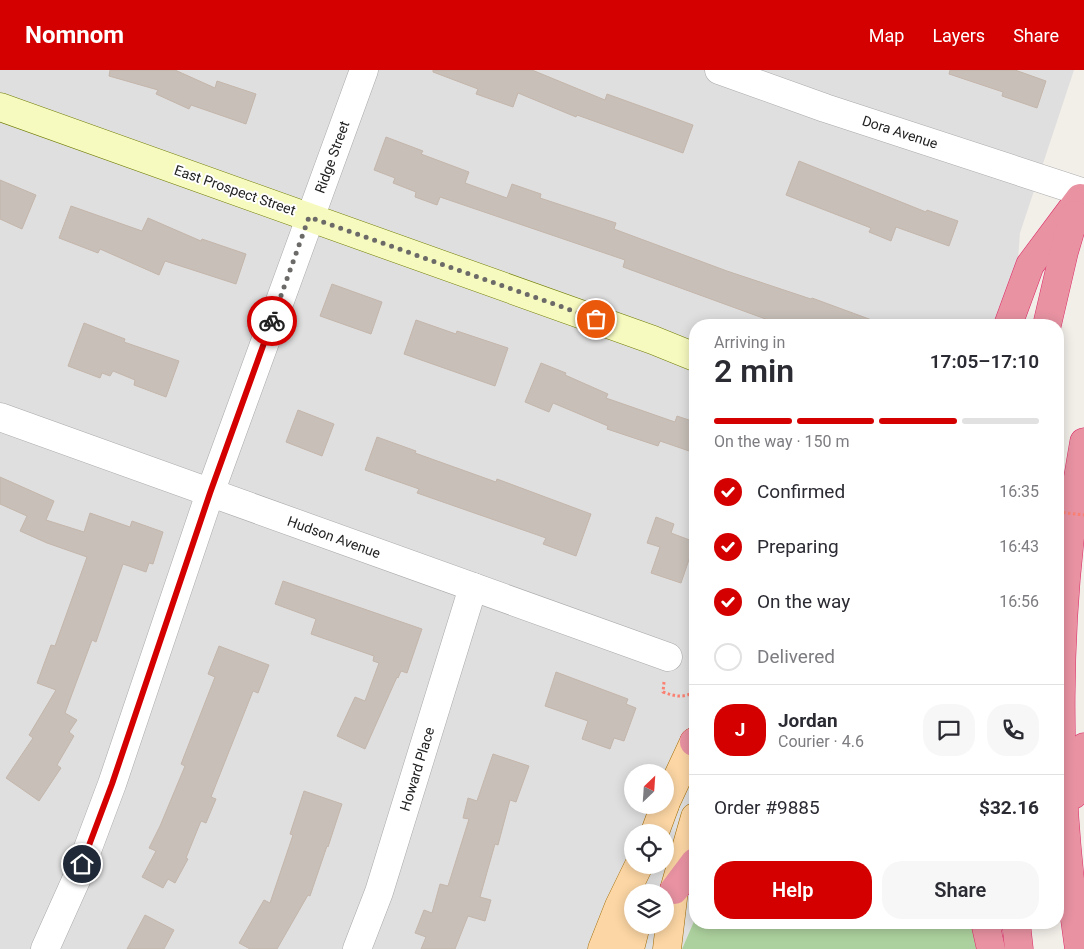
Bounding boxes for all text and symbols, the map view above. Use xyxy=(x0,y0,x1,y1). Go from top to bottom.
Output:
text: Nomnom xyxy=(25,21,124,49)
text: Map xyxy=(869,25,904,46)
text: Layers xyxy=(932,25,985,46)
text: Share xyxy=(1013,25,1059,46)
street label: Dora Avenue xyxy=(860,112,940,152)
street label: Ridge Street xyxy=(312,118,353,195)
street label: East Prospect Street xyxy=(172,162,298,218)
courier xyxy=(247,296,297,346)
pin xyxy=(575,298,617,340)
icon: bag xyxy=(582,305,610,333)
icon: bike xyxy=(258,307,286,335)
text: Arriving in xyxy=(714,333,785,352)
text: 17:05–17:10 xyxy=(930,350,1039,373)
text: 2 min xyxy=(714,352,794,390)
text: On the way · 150 m xyxy=(714,432,850,451)
icon: check xyxy=(714,478,742,506)
text: Confirmed xyxy=(757,480,845,503)
text: 16:35 xyxy=(999,482,1039,501)
street label: Hudson Avenue xyxy=(285,513,383,561)
icon: check xyxy=(714,533,742,561)
text: Preparing xyxy=(757,535,839,558)
text: 16:43 xyxy=(999,537,1039,556)
icon: check xyxy=(714,588,742,616)
text: On the way xyxy=(757,590,850,613)
text: 16:56 xyxy=(999,592,1039,611)
text: Delivered xyxy=(757,645,835,668)
button: chat xyxy=(923,704,975,756)
button: phone xyxy=(987,704,1039,756)
text: Jordan xyxy=(778,709,838,732)
text: J xyxy=(735,718,745,741)
street label: Howard Place xyxy=(397,725,437,813)
text: Courier · 4.6 xyxy=(778,732,864,751)
north arrow xyxy=(624,764,674,814)
map controls xyxy=(624,764,674,934)
text: Order #9885 xyxy=(714,796,820,819)
text: $32.16 xyxy=(979,796,1039,819)
button: locate xyxy=(624,824,674,874)
pin xyxy=(61,843,103,885)
icon: home xyxy=(68,850,96,878)
button: Help xyxy=(714,861,872,919)
button: Share xyxy=(882,861,1039,919)
button: layers xyxy=(624,884,674,934)

